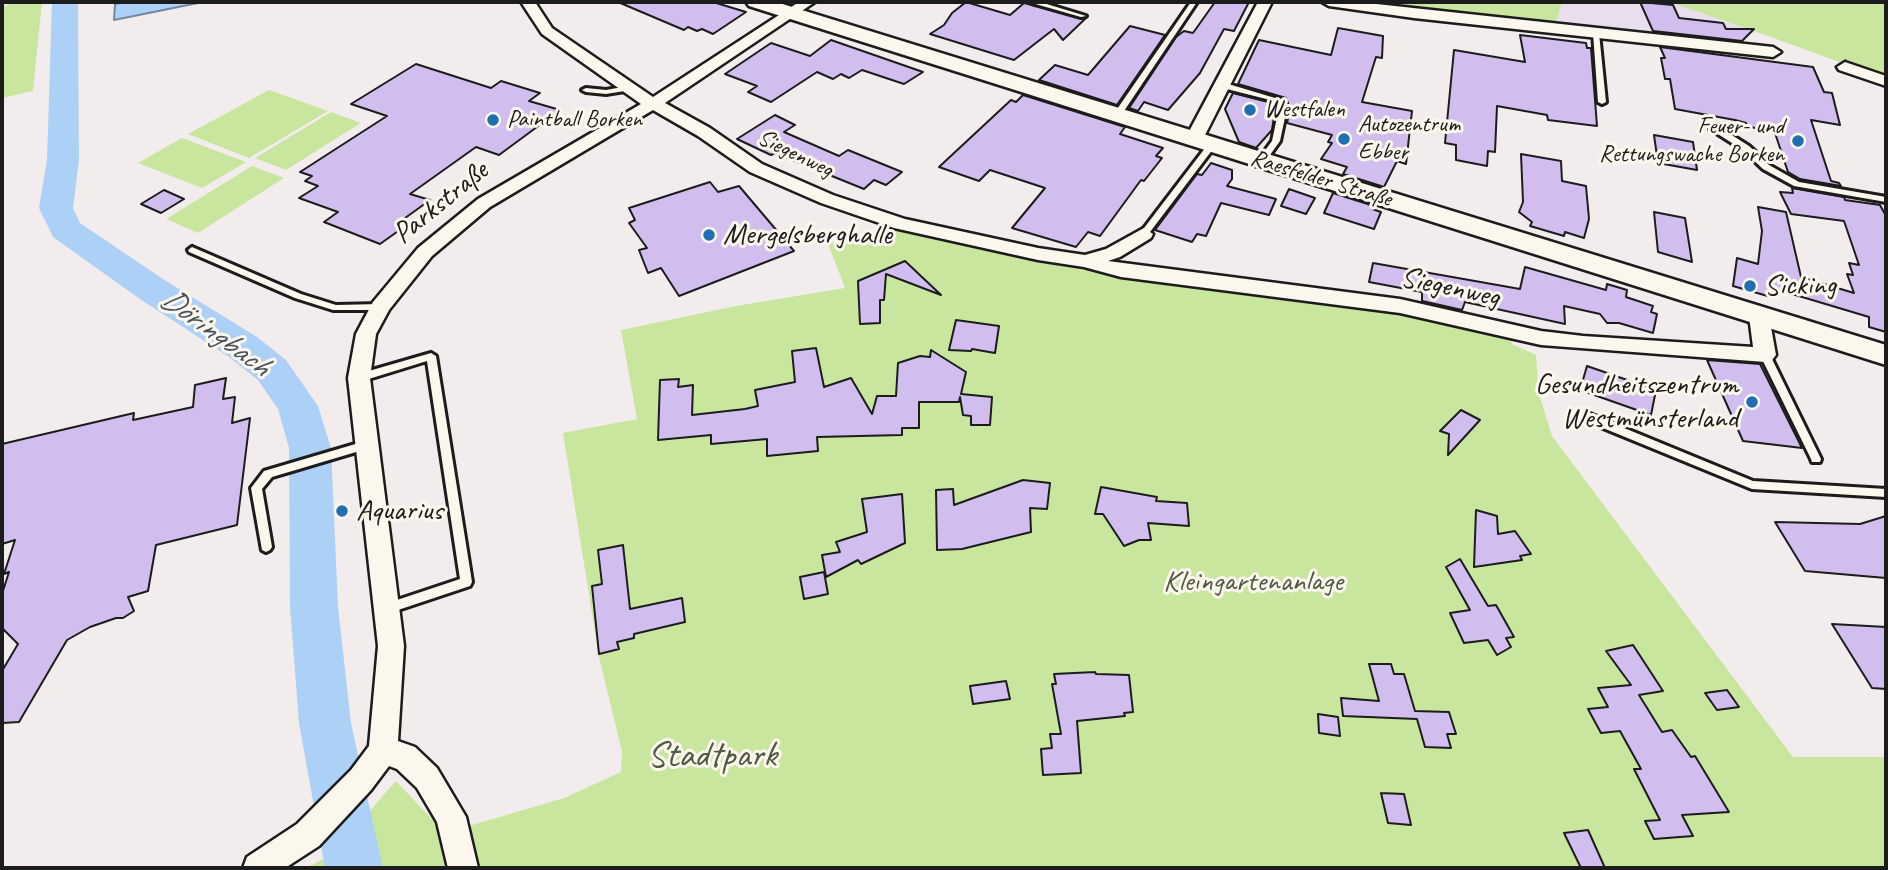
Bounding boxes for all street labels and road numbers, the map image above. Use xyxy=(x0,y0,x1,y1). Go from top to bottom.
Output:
street label: Siegenweg xyxy=(753,123,837,185)
street label: Raesfelder Straße xyxy=(1247,144,1395,214)
street label: Parkstraße xyxy=(386,154,496,252)
street label: Siegenweg xyxy=(1397,260,1503,316)

